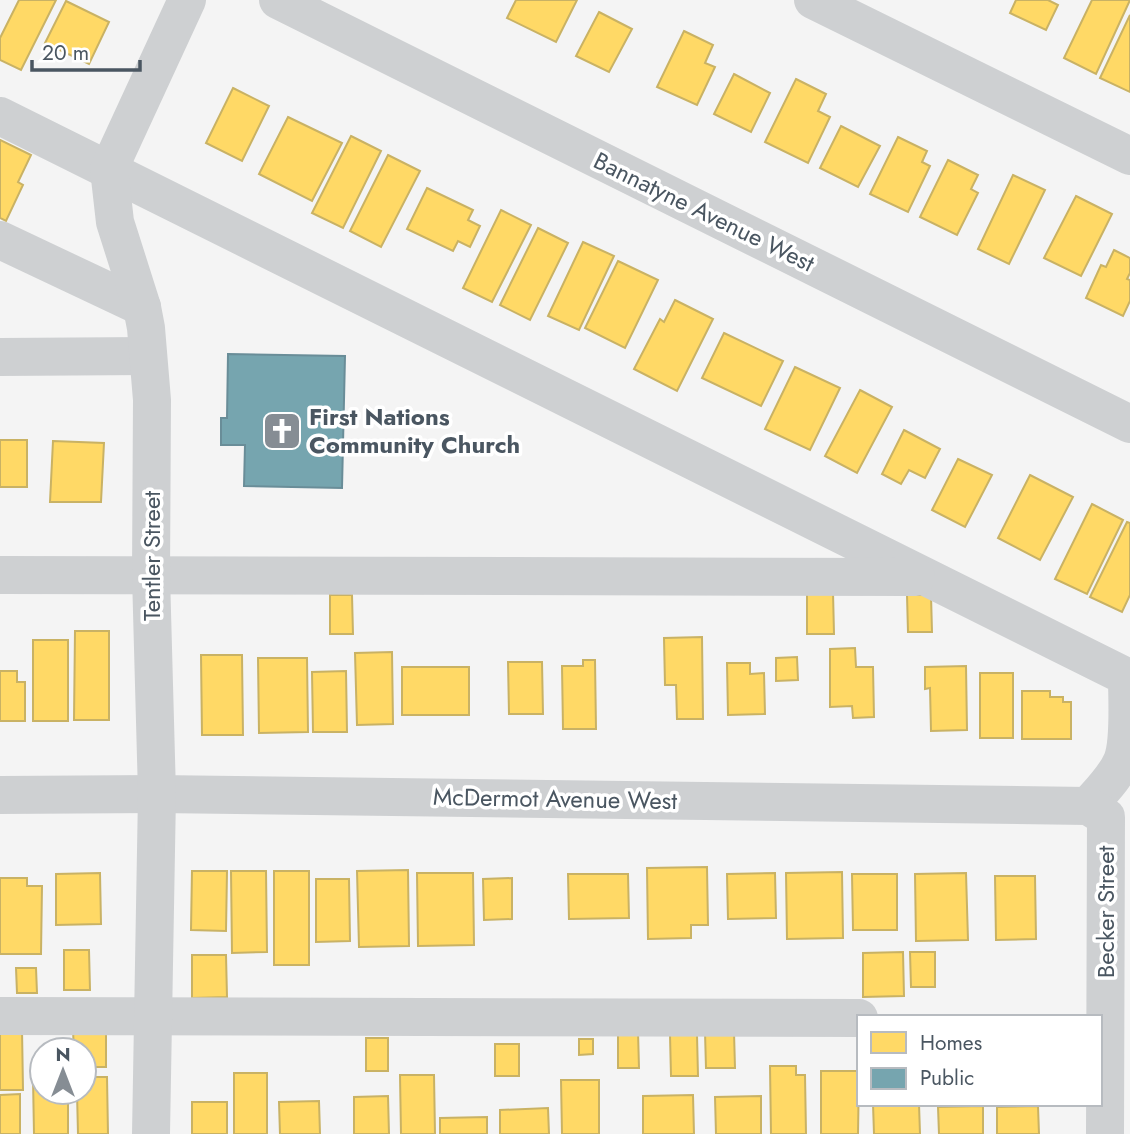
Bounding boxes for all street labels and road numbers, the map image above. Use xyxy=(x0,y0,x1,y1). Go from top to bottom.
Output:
street label: Bannatyne Avenue West xyxy=(588,143,821,280)
street label: Tentler Street xyxy=(134,491,169,621)
street label: McDermot Avenue West xyxy=(433,779,678,818)
street label: Becker Street xyxy=(1088,846,1123,978)

